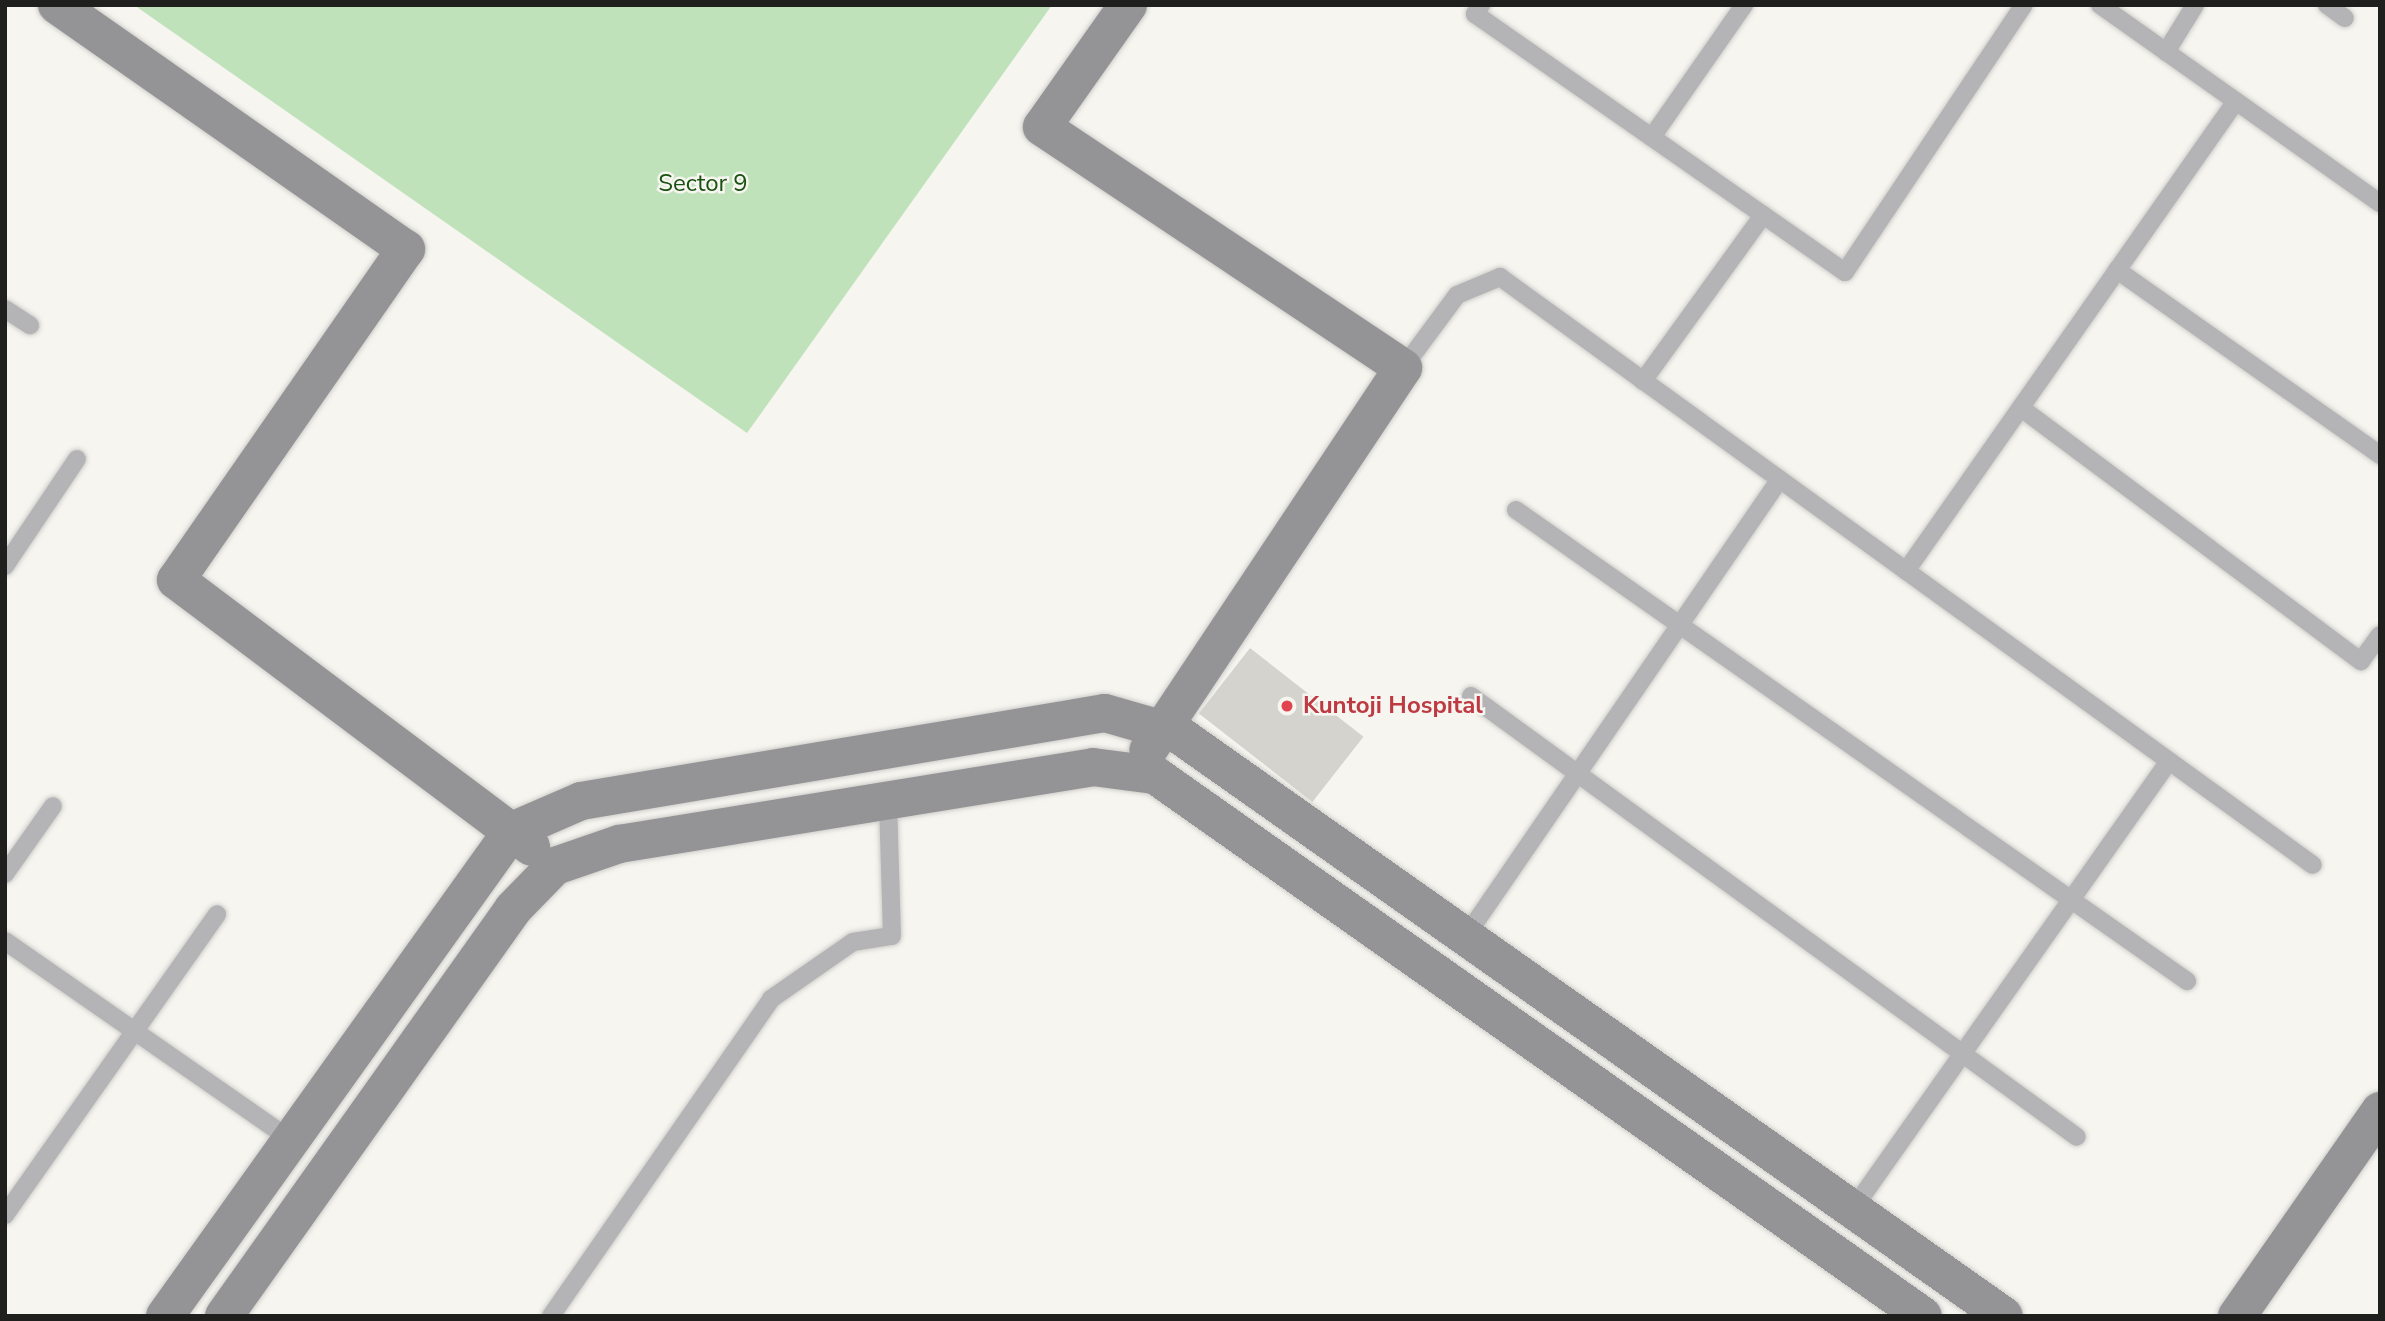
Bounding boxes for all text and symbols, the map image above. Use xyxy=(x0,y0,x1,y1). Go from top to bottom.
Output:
park label: Sector 9 xyxy=(658,170,748,198)
place label: Kuntoji Hospital xyxy=(1303,692,1483,720)
marker: Kuntoji Hospital xyxy=(1277,696,1297,716)

